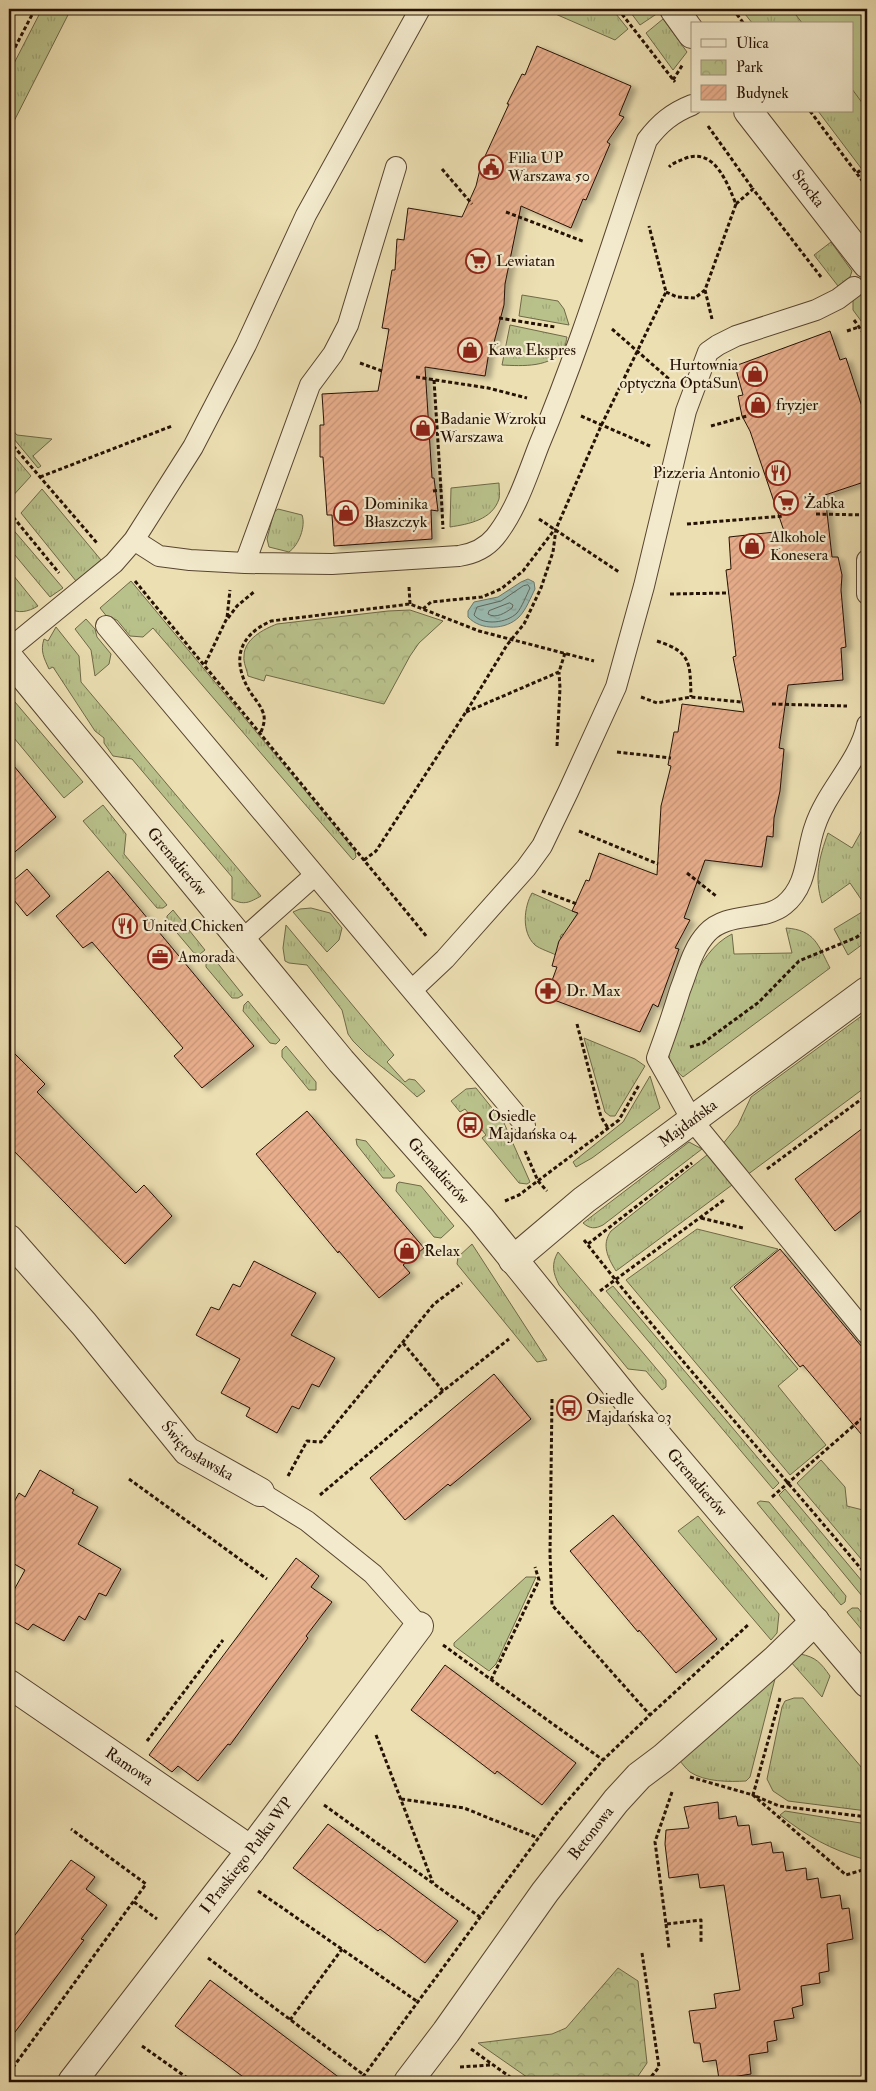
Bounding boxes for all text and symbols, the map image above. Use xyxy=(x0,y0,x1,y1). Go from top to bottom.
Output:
legend xyxy=(691,22,854,112)
text: Ulica xyxy=(736,34,769,53)
text: Park xyxy=(736,58,763,77)
text: Budynek xyxy=(736,84,789,103)
place label: Filia UP Warszawa 50 xyxy=(507,148,590,186)
public building icon: Filia UP Warszawa 50 xyxy=(478,154,504,180)
street label: Stocka xyxy=(787,166,829,212)
supermarket icon: Lewiatan xyxy=(465,248,491,274)
place label: Lewiatan xyxy=(496,251,555,271)
shop icon: Kawa Ekspres xyxy=(457,337,483,363)
place label: Kawa Ekspres xyxy=(488,340,576,361)
place label: Hurtownia optyczna OptaSun xyxy=(619,355,738,394)
shop icon: Hurtownia optyczna OptaSun xyxy=(742,361,768,387)
shop icon: fryzjer xyxy=(745,392,771,418)
place label: fryzjer xyxy=(776,395,818,415)
place label: Badanie Wzroku Warszawa xyxy=(439,409,546,447)
shop icon: Badanie Wzroku Warszawa xyxy=(410,415,436,441)
restaurant icon: Pizzeria Antonio xyxy=(765,460,791,486)
place label: Pizzeria Antonio xyxy=(653,463,760,483)
supermarket icon: Żabka xyxy=(773,490,799,516)
place label: Żabka xyxy=(804,492,845,513)
place label: Dominika Błaszczyk xyxy=(364,494,428,532)
shop icon: Dominika Błaszczyk xyxy=(333,500,359,526)
place label: Alkohole Konesera xyxy=(769,527,829,565)
shop icon: Alkohole Konesera xyxy=(739,533,765,559)
street label: Grenadierów xyxy=(143,823,212,901)
restaurant icon: United Chicken xyxy=(112,913,138,939)
place label: United Chicken xyxy=(142,916,244,936)
office icon: Amorada xyxy=(147,944,173,970)
place label: Amorada xyxy=(177,947,236,967)
pharmacy icon: Dr. Max xyxy=(535,978,561,1004)
place label: Dr. Max xyxy=(566,981,620,1001)
street label: Majdańska xyxy=(655,1095,721,1152)
place label: Osiedle Majdańska 04 xyxy=(488,1106,577,1144)
bus stop icon: Osiedle Majdańska 04 xyxy=(457,1112,483,1138)
street label: Grenadierów xyxy=(403,1133,474,1209)
shop icon: Relax xyxy=(394,1238,420,1264)
place label: Relax xyxy=(424,1241,460,1261)
place label: Osiedle Majdańska 03 xyxy=(586,1389,672,1427)
bus stop icon: Osiedle Majdańska 03 xyxy=(556,1395,582,1421)
street label: Świętosławska xyxy=(157,1417,238,1485)
street label: Grenadierów xyxy=(663,1444,732,1522)
street label: Ramowa xyxy=(101,1743,158,1790)
street label: I Praskiego Pułku WP xyxy=(196,1793,297,1918)
street label: Betonowa xyxy=(564,1802,618,1864)

